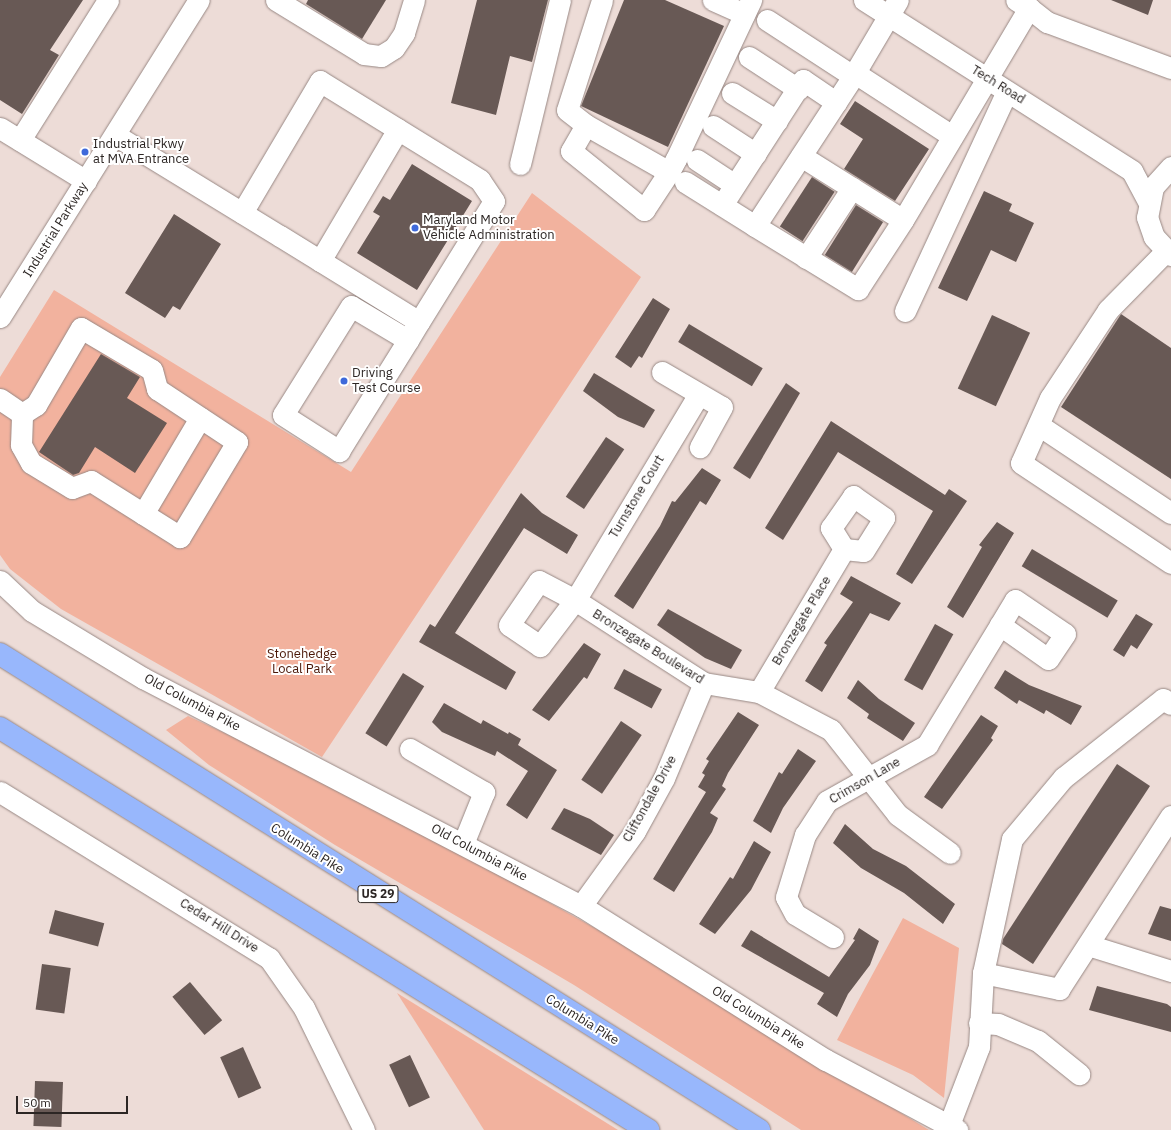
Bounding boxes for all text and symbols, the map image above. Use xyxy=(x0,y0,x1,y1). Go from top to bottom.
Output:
street label: Tech Road xyxy=(968,62,1028,108)
place label: Industrial Pkwy at MVA Entrance xyxy=(93,137,189,168)
marker: Industrial Pkwy at MVA Entrance xyxy=(80,147,90,157)
street label: Industrial Parkway xyxy=(20,179,92,281)
place label: Maryland Motor Vehicle Administration xyxy=(423,213,555,244)
marker: Maryland Motor Vehicle Administration xyxy=(410,223,420,233)
place label: Driving Test Course xyxy=(352,366,421,397)
marker: Driving Test Course xyxy=(339,376,349,386)
street label: Turnstone Court xyxy=(606,453,668,541)
street label: Bronzegate Place xyxy=(769,574,835,668)
street label: Bronzegate Boulevard xyxy=(589,606,707,688)
park label: Stonehedge Local Park xyxy=(267,647,337,678)
street label: Old Columbia Pike xyxy=(141,671,243,735)
street label: Cliftondale Drive xyxy=(620,753,680,845)
street label: Crimson Lane xyxy=(827,754,903,808)
street label: Columbia Pike xyxy=(268,820,346,878)
street label: Old Columbia Pike xyxy=(428,821,530,885)
road number: US 29 xyxy=(357,884,399,904)
street label: Cedar Hill Drive xyxy=(177,895,261,957)
street label: Old Columbia Pike xyxy=(709,983,807,1053)
street label: Columbia Pike xyxy=(543,991,621,1049)
scale bar xyxy=(18,1088,130,1114)
text: 50 m xyxy=(23,1095,51,1110)

